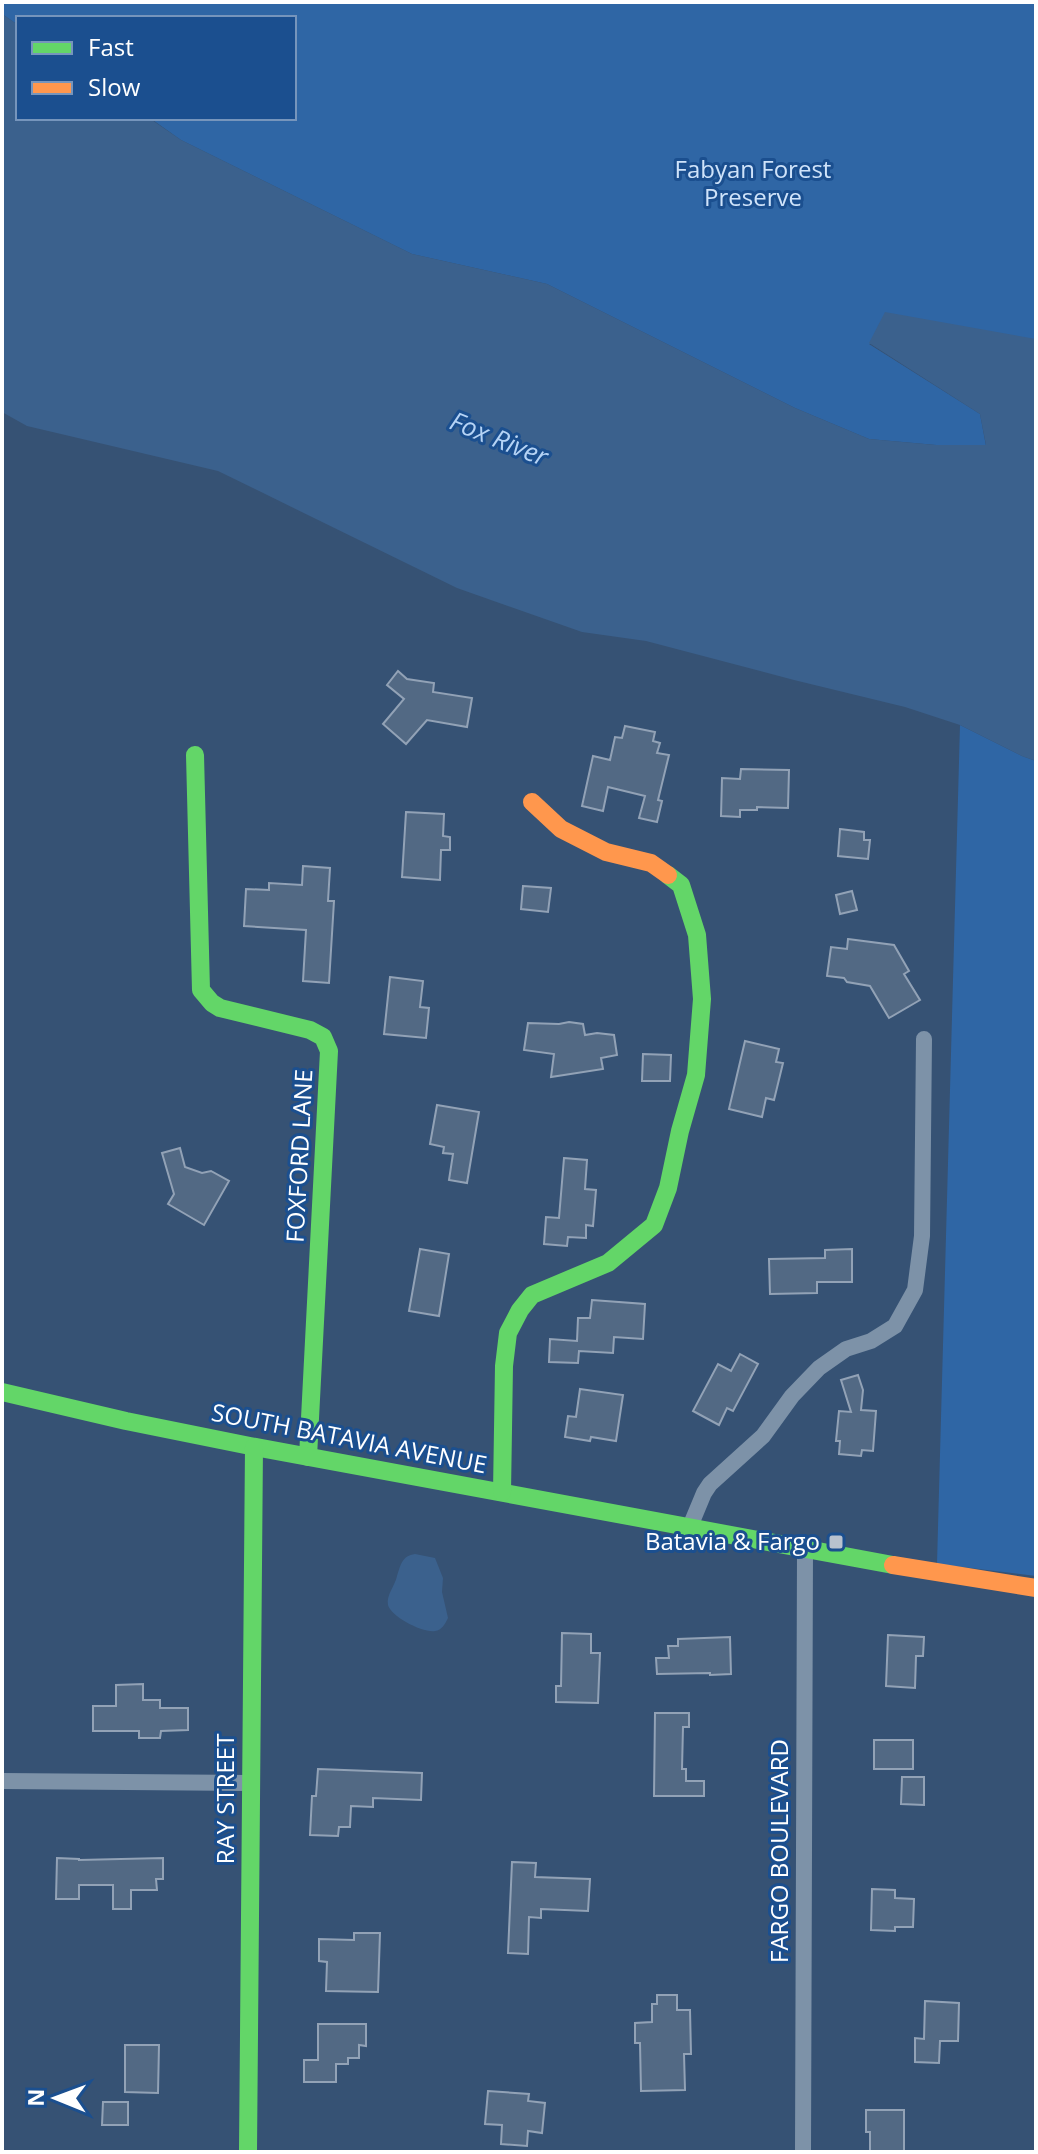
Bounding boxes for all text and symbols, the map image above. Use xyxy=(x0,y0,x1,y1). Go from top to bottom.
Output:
legend xyxy=(16,16,296,120)
text: Fast xyxy=(88,30,134,63)
text: Slow xyxy=(88,70,141,103)
park label: Fabyan Forest Preserve xyxy=(675,152,831,213)
water label: Fox River xyxy=(445,402,555,475)
street label: FOXFORD LANE xyxy=(277,1068,320,1243)
street label: SOUTH BATAVIA AVENUE xyxy=(209,1395,490,1480)
place label: Batavia & Fargo xyxy=(645,1524,820,1557)
marker: Batavia & Fargo xyxy=(827,1533,845,1551)
street label: RAY STREET xyxy=(208,1734,241,1864)
street label: FARGO BOULEVARD xyxy=(762,1739,795,1963)
north arrow xyxy=(16,2058,96,2138)
text: N xyxy=(20,2088,50,2107)

